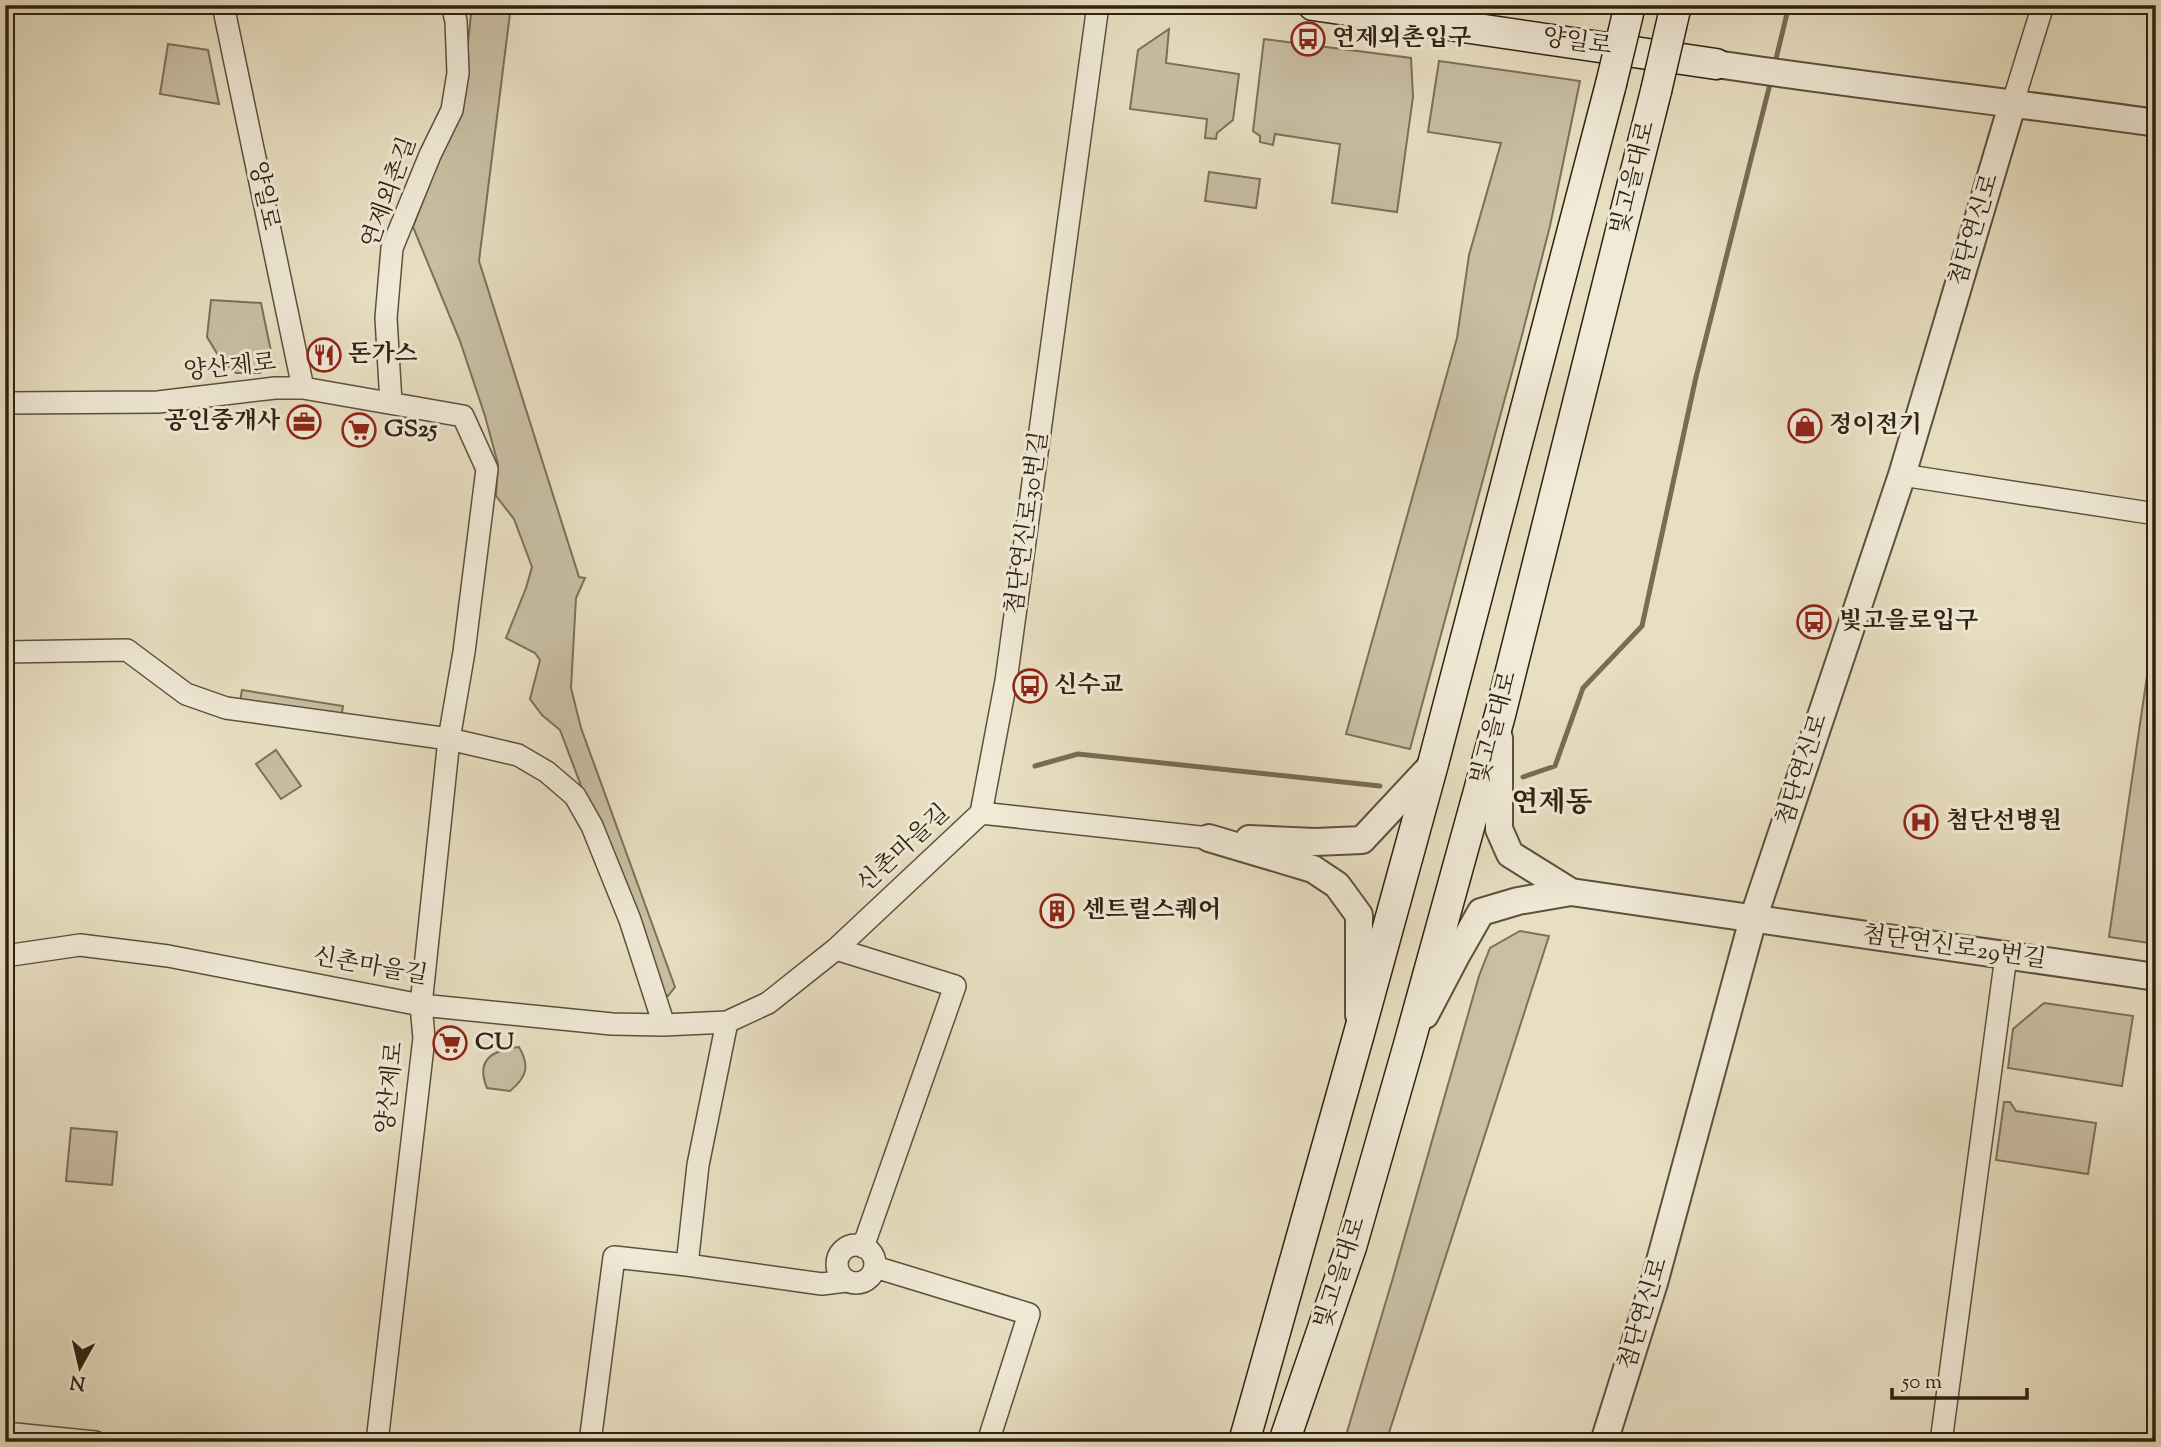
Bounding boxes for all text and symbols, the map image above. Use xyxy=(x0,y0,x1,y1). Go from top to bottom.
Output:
bus stop icon: 연제외촌입구 xyxy=(1289,20,1327,58)
street label: 양일로 xyxy=(1540,21,1614,65)
place label: 연제외촌입구 xyxy=(1332,22,1471,56)
street label: 빛고을대로 xyxy=(1603,118,1665,238)
street label: 연제외촌길 xyxy=(354,133,426,253)
street label: 양일로 xyxy=(239,158,287,234)
street label: 첨단연신로 xyxy=(1942,170,2008,290)
restaurant icon: 돈가스 xyxy=(305,336,343,374)
place label: 돈가스 xyxy=(348,338,418,372)
street label: 양산제로 xyxy=(182,346,278,390)
office icon: 공인중개사 xyxy=(285,403,323,441)
place label: 공인중개사 xyxy=(164,405,281,439)
shop icon: 정이전기 xyxy=(1786,407,1824,445)
place label: 정이전기 xyxy=(1829,409,1922,443)
supermarket icon: GS25 xyxy=(340,411,378,449)
place label: GS25 xyxy=(384,413,438,447)
street label: 첨단연신로30번길 xyxy=(998,429,1058,617)
bus stop icon: 빛고을로입구 xyxy=(1795,603,1833,641)
place label: 빛고을로입구 xyxy=(1839,605,1978,639)
bus stop icon: 신수교 xyxy=(1011,667,1049,705)
street label: 빛고을대로 xyxy=(1464,668,1526,788)
place label: 신수교 xyxy=(1054,669,1124,703)
street label: 첨단연신로 xyxy=(1769,710,1837,830)
district label: 연제동 xyxy=(1511,784,1593,824)
street label: 신촌마을길 xyxy=(850,797,958,901)
hospital icon: 첨단선병원 xyxy=(1902,803,1940,841)
place label: 첨단선병원 xyxy=(1946,805,2062,839)
building icon: 센트럴스퀘어 xyxy=(1038,892,1076,930)
place label: 센트럴스퀘어 xyxy=(1082,894,1221,928)
street label: 첨단연신로29번길 xyxy=(1860,918,2048,978)
street label: 신촌마을길 xyxy=(310,940,430,994)
supermarket icon: CU xyxy=(431,1024,469,1062)
place label: CU xyxy=(475,1026,514,1060)
street label: 양산제로 xyxy=(369,1040,413,1136)
street label: 빛고을대로 xyxy=(1307,1213,1375,1333)
street label: 첨단연신로 xyxy=(1611,1254,1677,1374)
north arrow xyxy=(46,1332,116,1402)
scale bar xyxy=(1892,1356,2026,1400)
text: N xyxy=(69,1367,87,1396)
text: 50 m xyxy=(1901,1368,1942,1398)

